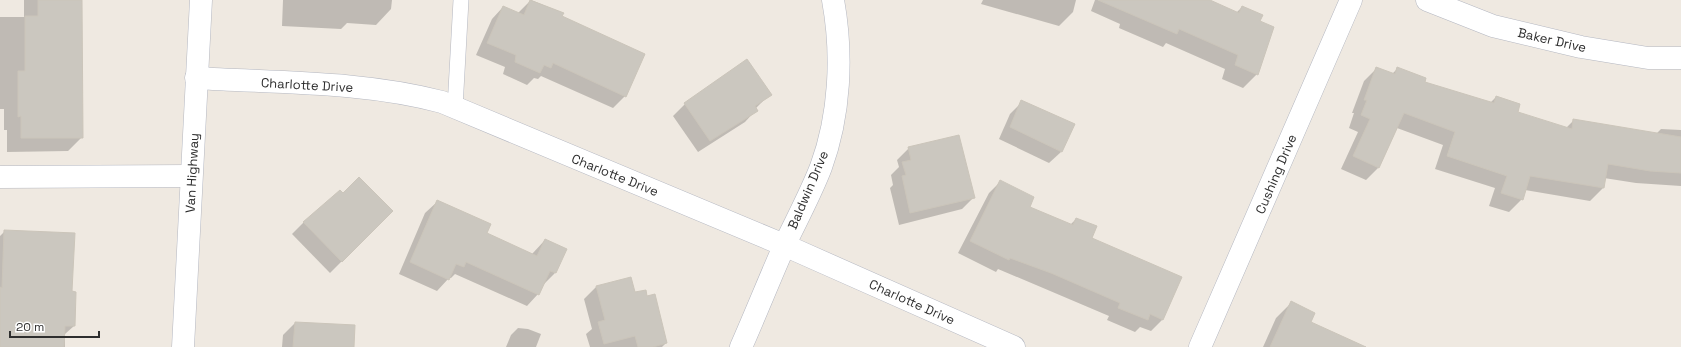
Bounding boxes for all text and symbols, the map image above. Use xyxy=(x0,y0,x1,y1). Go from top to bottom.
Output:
street label: Baker Drive xyxy=(1516,24,1588,56)
street label: Charlotte Drive xyxy=(260,74,354,96)
street label: Cushing Drive xyxy=(1252,132,1300,216)
street label: Van Highway xyxy=(181,133,203,213)
street label: Baldwin Drive xyxy=(784,148,832,232)
street label: Charlotte Drive xyxy=(569,150,661,200)
street label: Charlotte Drive xyxy=(866,275,958,329)
scale bar xyxy=(10,313,99,339)
text: 20 m xyxy=(16,319,44,335)

